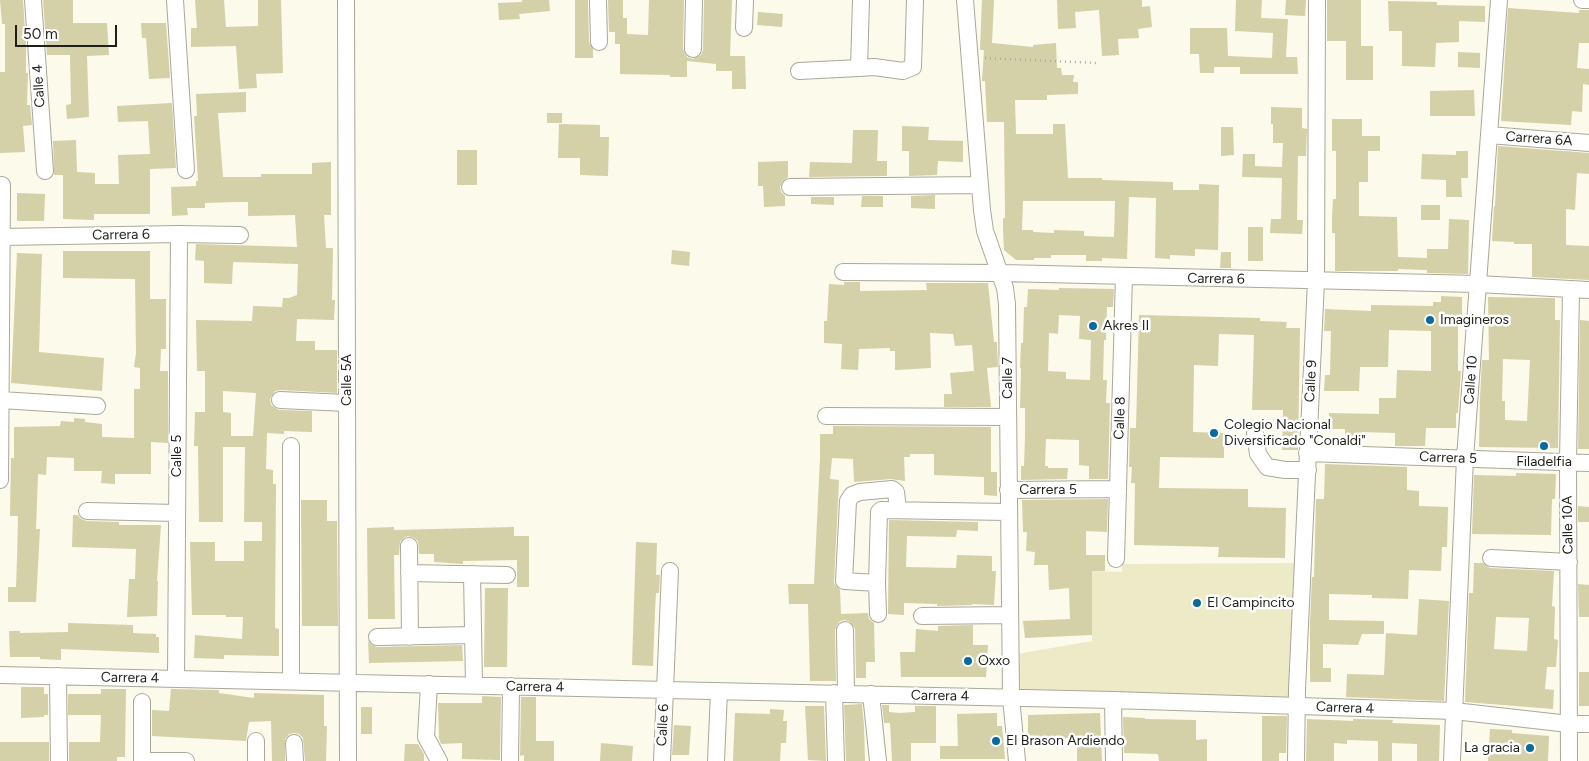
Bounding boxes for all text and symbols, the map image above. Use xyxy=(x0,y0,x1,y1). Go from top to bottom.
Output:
scale bar xyxy=(18,15,120,47)
text: 50 m xyxy=(23,25,58,43)
street label: Calle 4 xyxy=(29,64,49,108)
street label: Carrera 6A xyxy=(1505,128,1573,150)
street label: Carrera 6 xyxy=(92,226,150,244)
street label: Carrera 6 xyxy=(1187,270,1245,288)
place label: Imagineros xyxy=(1440,312,1509,328)
marker: Imagineros xyxy=(1424,314,1436,326)
place label: Akres II xyxy=(1103,318,1149,334)
marker: Akres II xyxy=(1087,320,1099,332)
street label: Calle 5A xyxy=(339,354,355,406)
street label: Calle 10 xyxy=(1461,355,1481,405)
street label: Calle 7 xyxy=(1000,357,1016,399)
street label: Calle 9 xyxy=(1302,359,1320,403)
street label: Calle 8 xyxy=(1111,396,1129,440)
place label: Colegio Nacional Diversificado "Conaldi" xyxy=(1224,417,1366,450)
marker: Colegio Nacional Diversificado "Conaldi" xyxy=(1208,427,1220,439)
street label: Calle 5 xyxy=(169,435,185,477)
marker: Filadelfia xyxy=(1538,440,1550,452)
street label: Carrera 5 xyxy=(1419,449,1477,467)
place label: Filadelfia xyxy=(1516,454,1572,470)
street label: Carrera 5 xyxy=(1019,482,1077,498)
street label: Calle 10A xyxy=(1559,495,1577,555)
place label: El Campincito xyxy=(1207,595,1295,611)
marker: El Campincito xyxy=(1191,597,1203,609)
place label: Oxxo xyxy=(978,653,1010,669)
marker: Oxxo xyxy=(962,655,974,667)
street label: Carrera 4 xyxy=(101,669,159,687)
street label: Carrera 4 xyxy=(506,678,564,696)
street label: Carrera 4 xyxy=(911,687,969,705)
street label: Carrera 4 xyxy=(1316,699,1374,717)
street label: Calle 6 xyxy=(654,703,672,747)
place label: El Brason Ardiendo xyxy=(1006,733,1125,749)
marker: El Brason Ardiendo xyxy=(990,735,1002,747)
place label: La gracia xyxy=(1464,740,1520,756)
marker: La gracia xyxy=(1524,742,1536,754)

